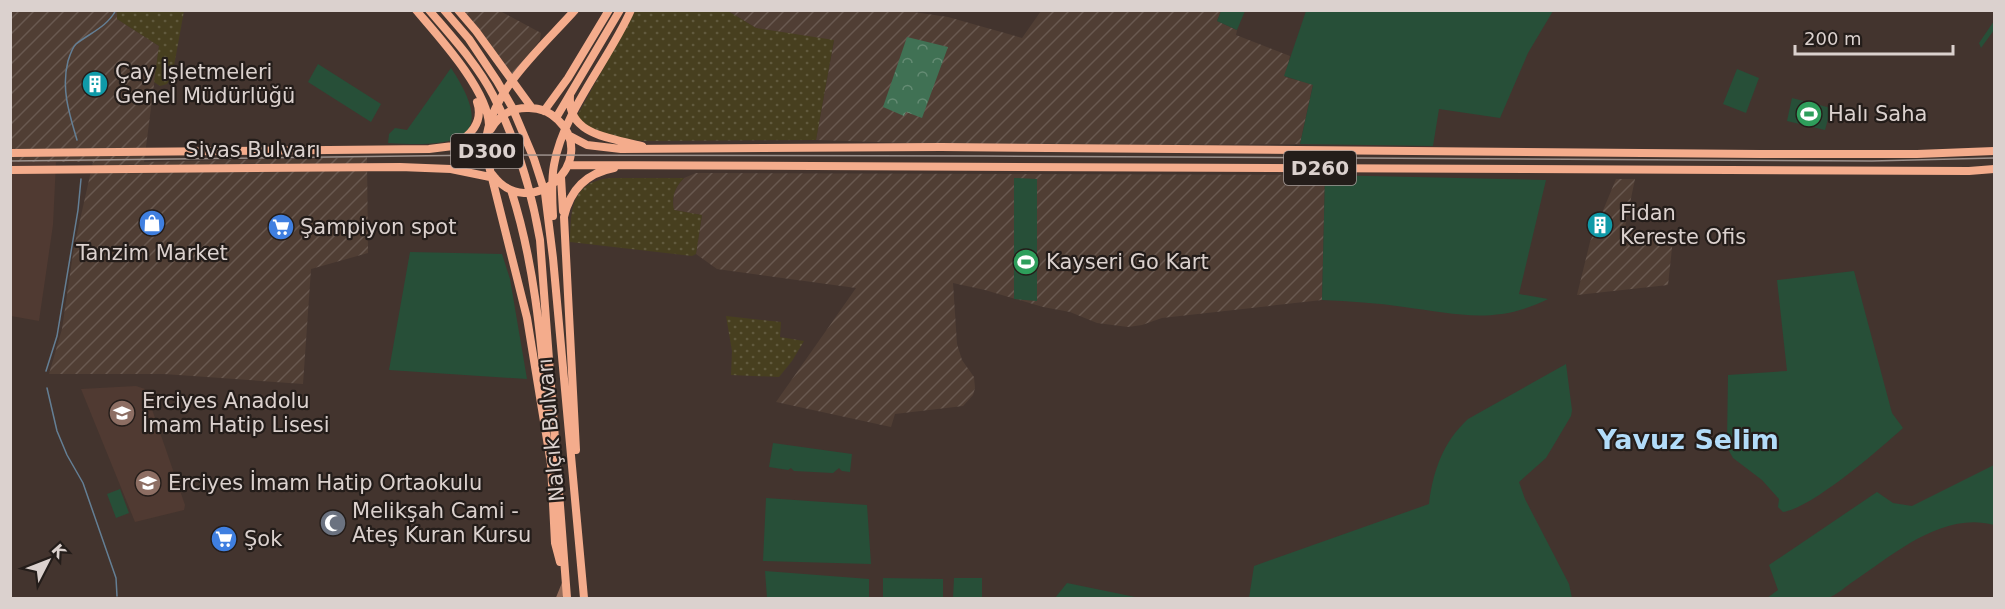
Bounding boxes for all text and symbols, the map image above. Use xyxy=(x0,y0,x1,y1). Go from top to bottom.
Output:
scale bar xyxy=(1795,18,1952,56)
text: 200 m xyxy=(1804,28,1862,49)
place label: Çay İşletmeleri Genel Müdürlüğü xyxy=(115,59,295,108)
building icon: Çay İşletmeleri Genel Müdürlüğü xyxy=(80,69,110,99)
sports icon: Halı Saha xyxy=(1794,99,1824,129)
place label: Halı Saha xyxy=(1828,102,1927,126)
road number: D300 xyxy=(451,134,523,168)
street label: Sivas Bulvarı xyxy=(185,138,321,162)
road number: D260 xyxy=(1284,151,1356,185)
place label: Fidan Kereste Ofis xyxy=(1620,201,1746,249)
shop icon: Tanzim Market xyxy=(137,208,167,238)
building icon: Fidan Kereste Ofis xyxy=(1585,210,1615,240)
supermarket icon: Şampiyon spot xyxy=(266,212,296,242)
place label: Şampiyon spot xyxy=(300,215,456,239)
place label: Tanzim Market xyxy=(75,241,228,265)
sports icon: Kayseri Go Kart xyxy=(1011,247,1041,277)
place label: Kayseri Go Kart xyxy=(1046,250,1209,274)
street label: Nalçık Bulvarı xyxy=(533,357,569,503)
place label: Erciyes Anadolu İmam Hatip Lisesi xyxy=(142,389,330,437)
school or university icon: Erciyes Anadolu İmam Hatip Lisesi xyxy=(107,398,137,428)
district label: Yavuz Selim xyxy=(1596,424,1779,455)
school or university icon: Erciyes İmam Hatip Ortaokulu xyxy=(133,468,163,498)
place label: Erciyes İmam Hatip Ortaokulu xyxy=(168,470,482,495)
place label: Melikşah Cami - Ateş Kuran Kursu xyxy=(352,499,531,547)
mosque icon: Melikşah Cami - Ateş Kuran Kursu xyxy=(318,508,348,538)
supermarket icon: Şok xyxy=(209,524,239,554)
place label: Şok xyxy=(244,527,283,551)
north arrow xyxy=(18,531,78,591)
text: K xyxy=(48,540,70,563)

